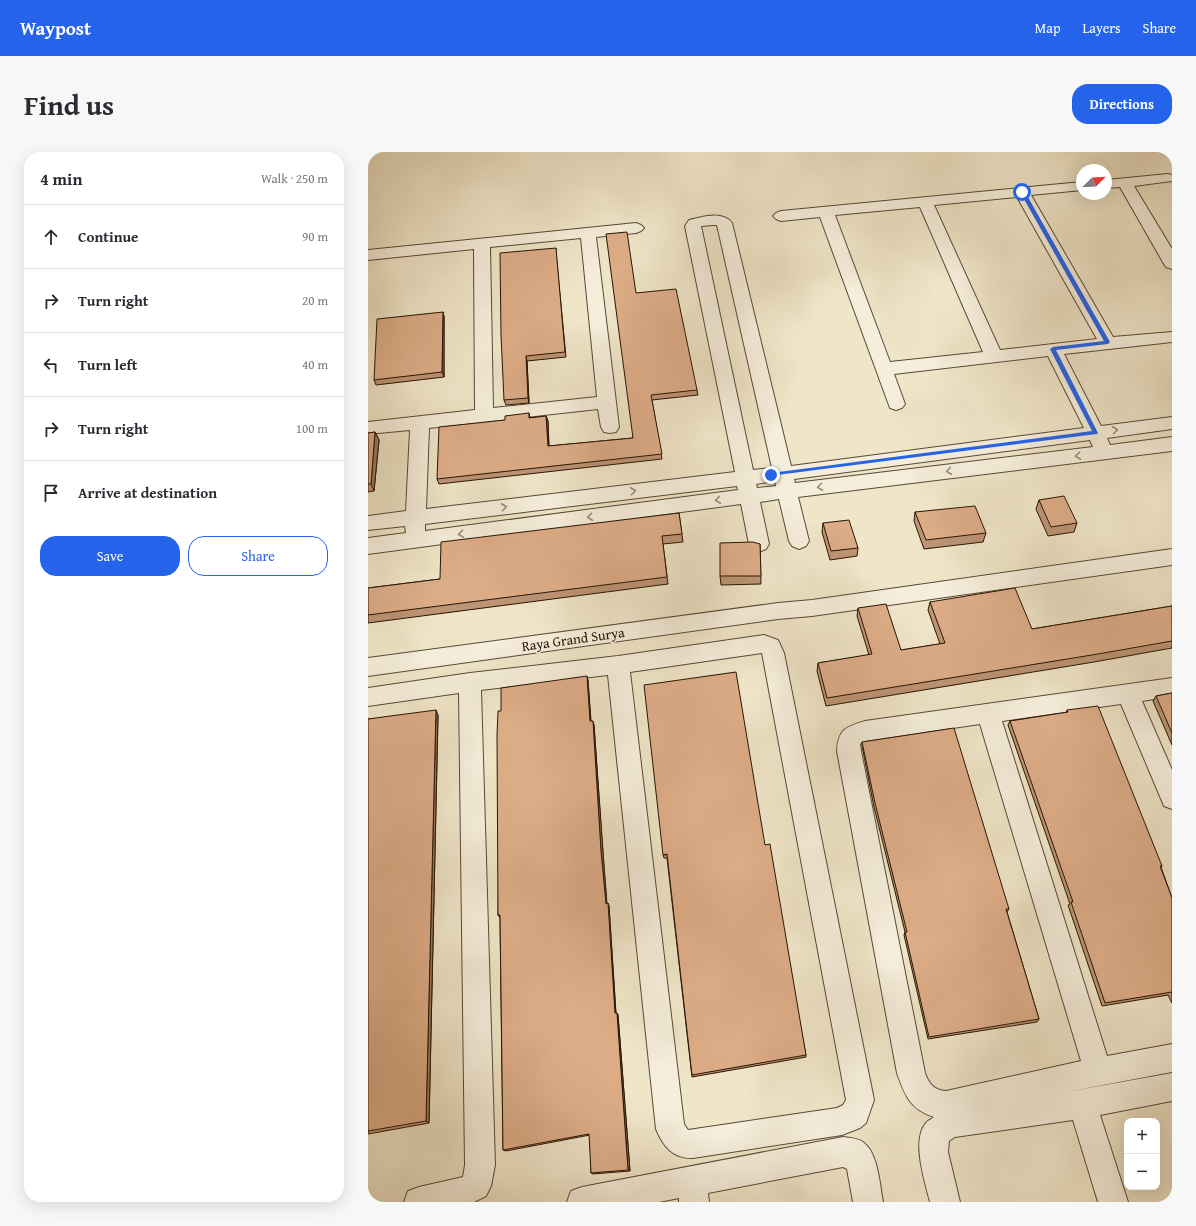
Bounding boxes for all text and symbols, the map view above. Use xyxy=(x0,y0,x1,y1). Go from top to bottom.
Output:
text: Waypost xyxy=(20,14,91,42)
text: Map xyxy=(1035,18,1061,38)
text: Layers xyxy=(1083,18,1121,38)
text: Share xyxy=(1143,18,1176,38)
text: Find us xyxy=(24,84,114,125)
button: Directions xyxy=(1072,84,1172,124)
north arrow xyxy=(1076,164,1112,200)
text: 4 min xyxy=(40,166,82,191)
text: Walk · 250 m xyxy=(261,169,328,188)
route start xyxy=(1013,183,1031,201)
icon: ahead xyxy=(40,226,62,248)
text: Continue xyxy=(78,226,139,247)
text: 90 m xyxy=(302,227,328,246)
icon: right xyxy=(40,290,62,312)
text: Turn right xyxy=(78,290,149,311)
text: 20 m xyxy=(302,291,328,310)
icon: left xyxy=(40,354,62,376)
text: Turn left xyxy=(78,354,137,375)
text: 40 m xyxy=(302,355,328,374)
icon: right xyxy=(40,418,62,440)
text: Turn right xyxy=(78,418,149,439)
text: 100 m xyxy=(296,419,328,438)
one-way arrow xyxy=(1112,426,1118,435)
one-way arrow xyxy=(1075,451,1081,460)
route end xyxy=(762,466,780,484)
one-way arrow xyxy=(946,467,952,476)
icon: arrive xyxy=(40,482,62,504)
text: Arrive at destination xyxy=(78,482,217,503)
one-way arrow xyxy=(817,482,823,491)
one-way arrow xyxy=(630,487,636,496)
one-way arrow xyxy=(715,495,721,504)
one-way arrow xyxy=(501,502,507,511)
one-way arrow xyxy=(586,512,593,521)
one-way arrow xyxy=(458,529,464,538)
button: Save xyxy=(40,536,180,576)
button: Share xyxy=(188,536,328,576)
street label: Raya Grand Surya xyxy=(520,622,626,656)
map controls xyxy=(1124,1118,1160,1190)
button: + xyxy=(1124,1118,1160,1154)
button: − xyxy=(1124,1154,1160,1190)

